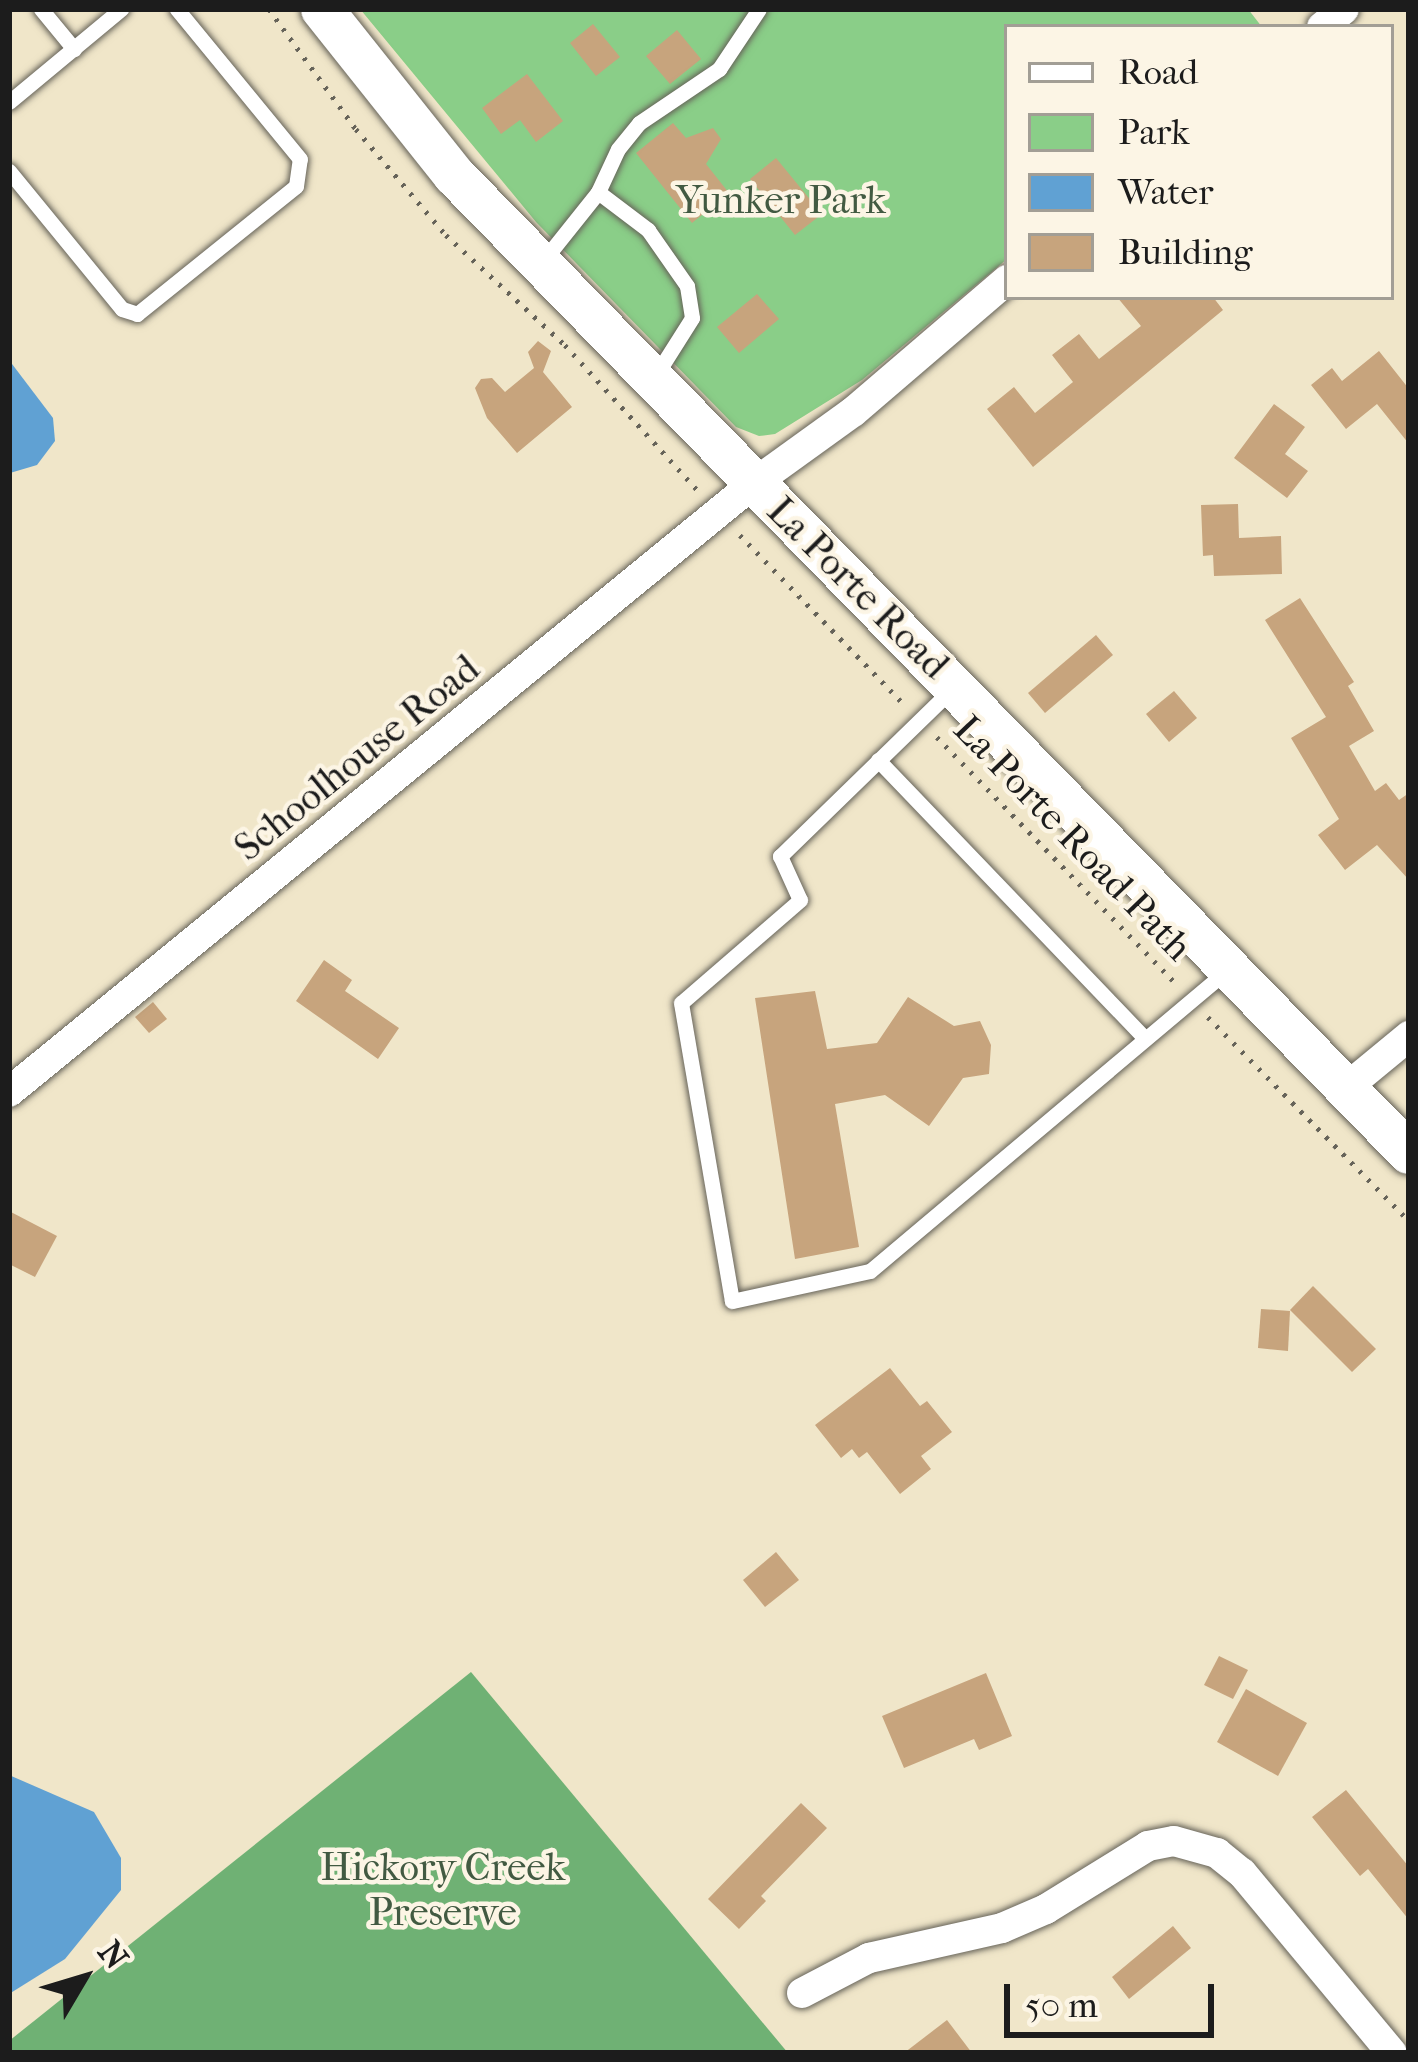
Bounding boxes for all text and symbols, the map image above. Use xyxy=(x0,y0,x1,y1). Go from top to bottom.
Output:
legend xyxy=(1004,24,1394,300)
text: Road xyxy=(1118,51,1198,93)
text: Park xyxy=(1118,111,1190,153)
text: Water xyxy=(1118,171,1213,213)
park label: Yunker Park xyxy=(676,177,886,223)
text: Building xyxy=(1118,231,1253,273)
street label: La Porte Road xyxy=(758,488,958,688)
street label: Schoolhouse Road xyxy=(225,645,489,871)
street label: La Porte Road Path xyxy=(944,706,1202,970)
park label: Hickory Creek Preserve xyxy=(321,1845,565,1936)
north arrow xyxy=(24,1918,144,2038)
text: N xyxy=(90,1934,136,1977)
scale bar xyxy=(1010,1960,1220,2034)
text: 50 m xyxy=(1025,1984,1098,2026)

